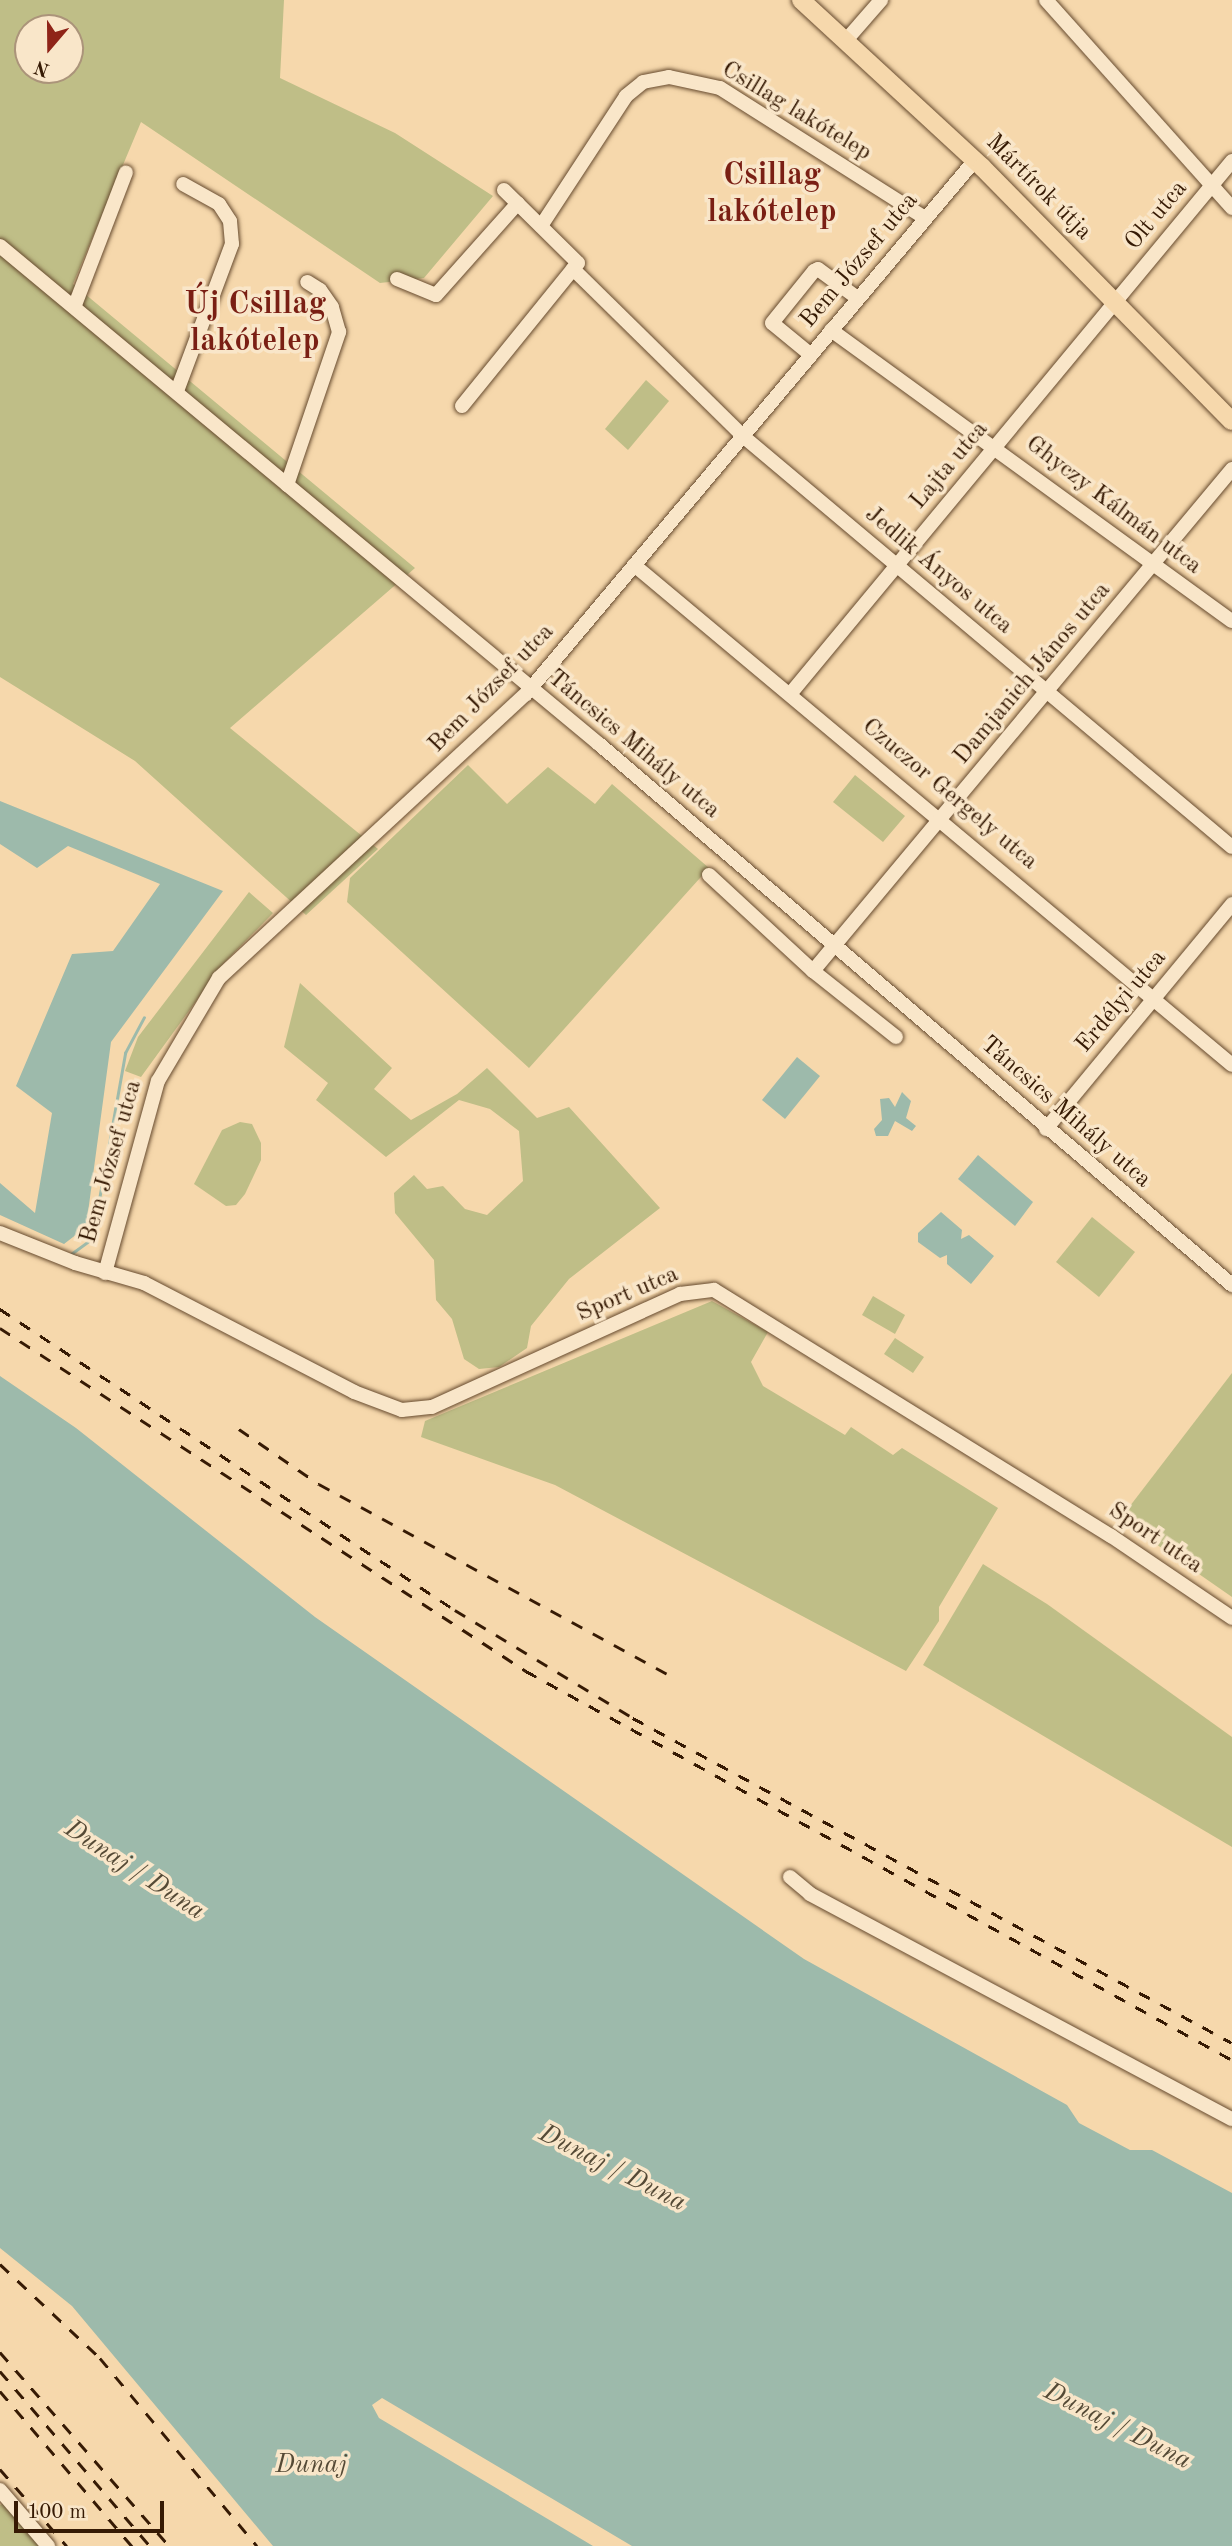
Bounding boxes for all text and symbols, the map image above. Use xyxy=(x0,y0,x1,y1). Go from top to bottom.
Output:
north arrow xyxy=(14,14,84,84)
text: N xyxy=(32,56,52,79)
street label: Csillag lakótelep xyxy=(716,56,876,168)
street label: Mártírok útja xyxy=(979,129,1097,247)
district label: Csillag lakótelep xyxy=(707,158,837,233)
street label: Olt utca xyxy=(1120,175,1194,257)
street label: Bem József utca xyxy=(795,187,925,335)
district label: Új Csillag lakótelep xyxy=(184,287,326,362)
street label: Lajta utca xyxy=(905,416,995,516)
street label: Ghyczy Kálmán utca xyxy=(1019,430,1207,582)
street label: Jedlik Ányos utca xyxy=(858,501,1018,641)
street label: Damjanich János utca xyxy=(948,577,1118,771)
street label: Bem József utca xyxy=(423,618,561,760)
street label: Táncsics Mihály utca xyxy=(541,664,725,826)
street label: Czuczor Gergely utca xyxy=(855,713,1043,877)
street label: Erdélyi utca xyxy=(1071,945,1173,1059)
street label: Táncsics Mihály utca xyxy=(974,1031,1156,1195)
street label: Bem József utca xyxy=(75,1077,149,1247)
street label: Sport utca xyxy=(573,1261,683,1329)
street label: Sport utca xyxy=(1102,1497,1208,1581)
water label: Dunaj / Duna xyxy=(58,1814,210,1928)
water label: Dunaj / Duna xyxy=(533,2119,691,2219)
water label: Dunaj / Duna xyxy=(1038,2377,1196,2477)
water label: Dunaj xyxy=(275,2450,347,2482)
scale bar xyxy=(18,2486,168,2530)
text: 100 m xyxy=(27,2502,86,2523)

